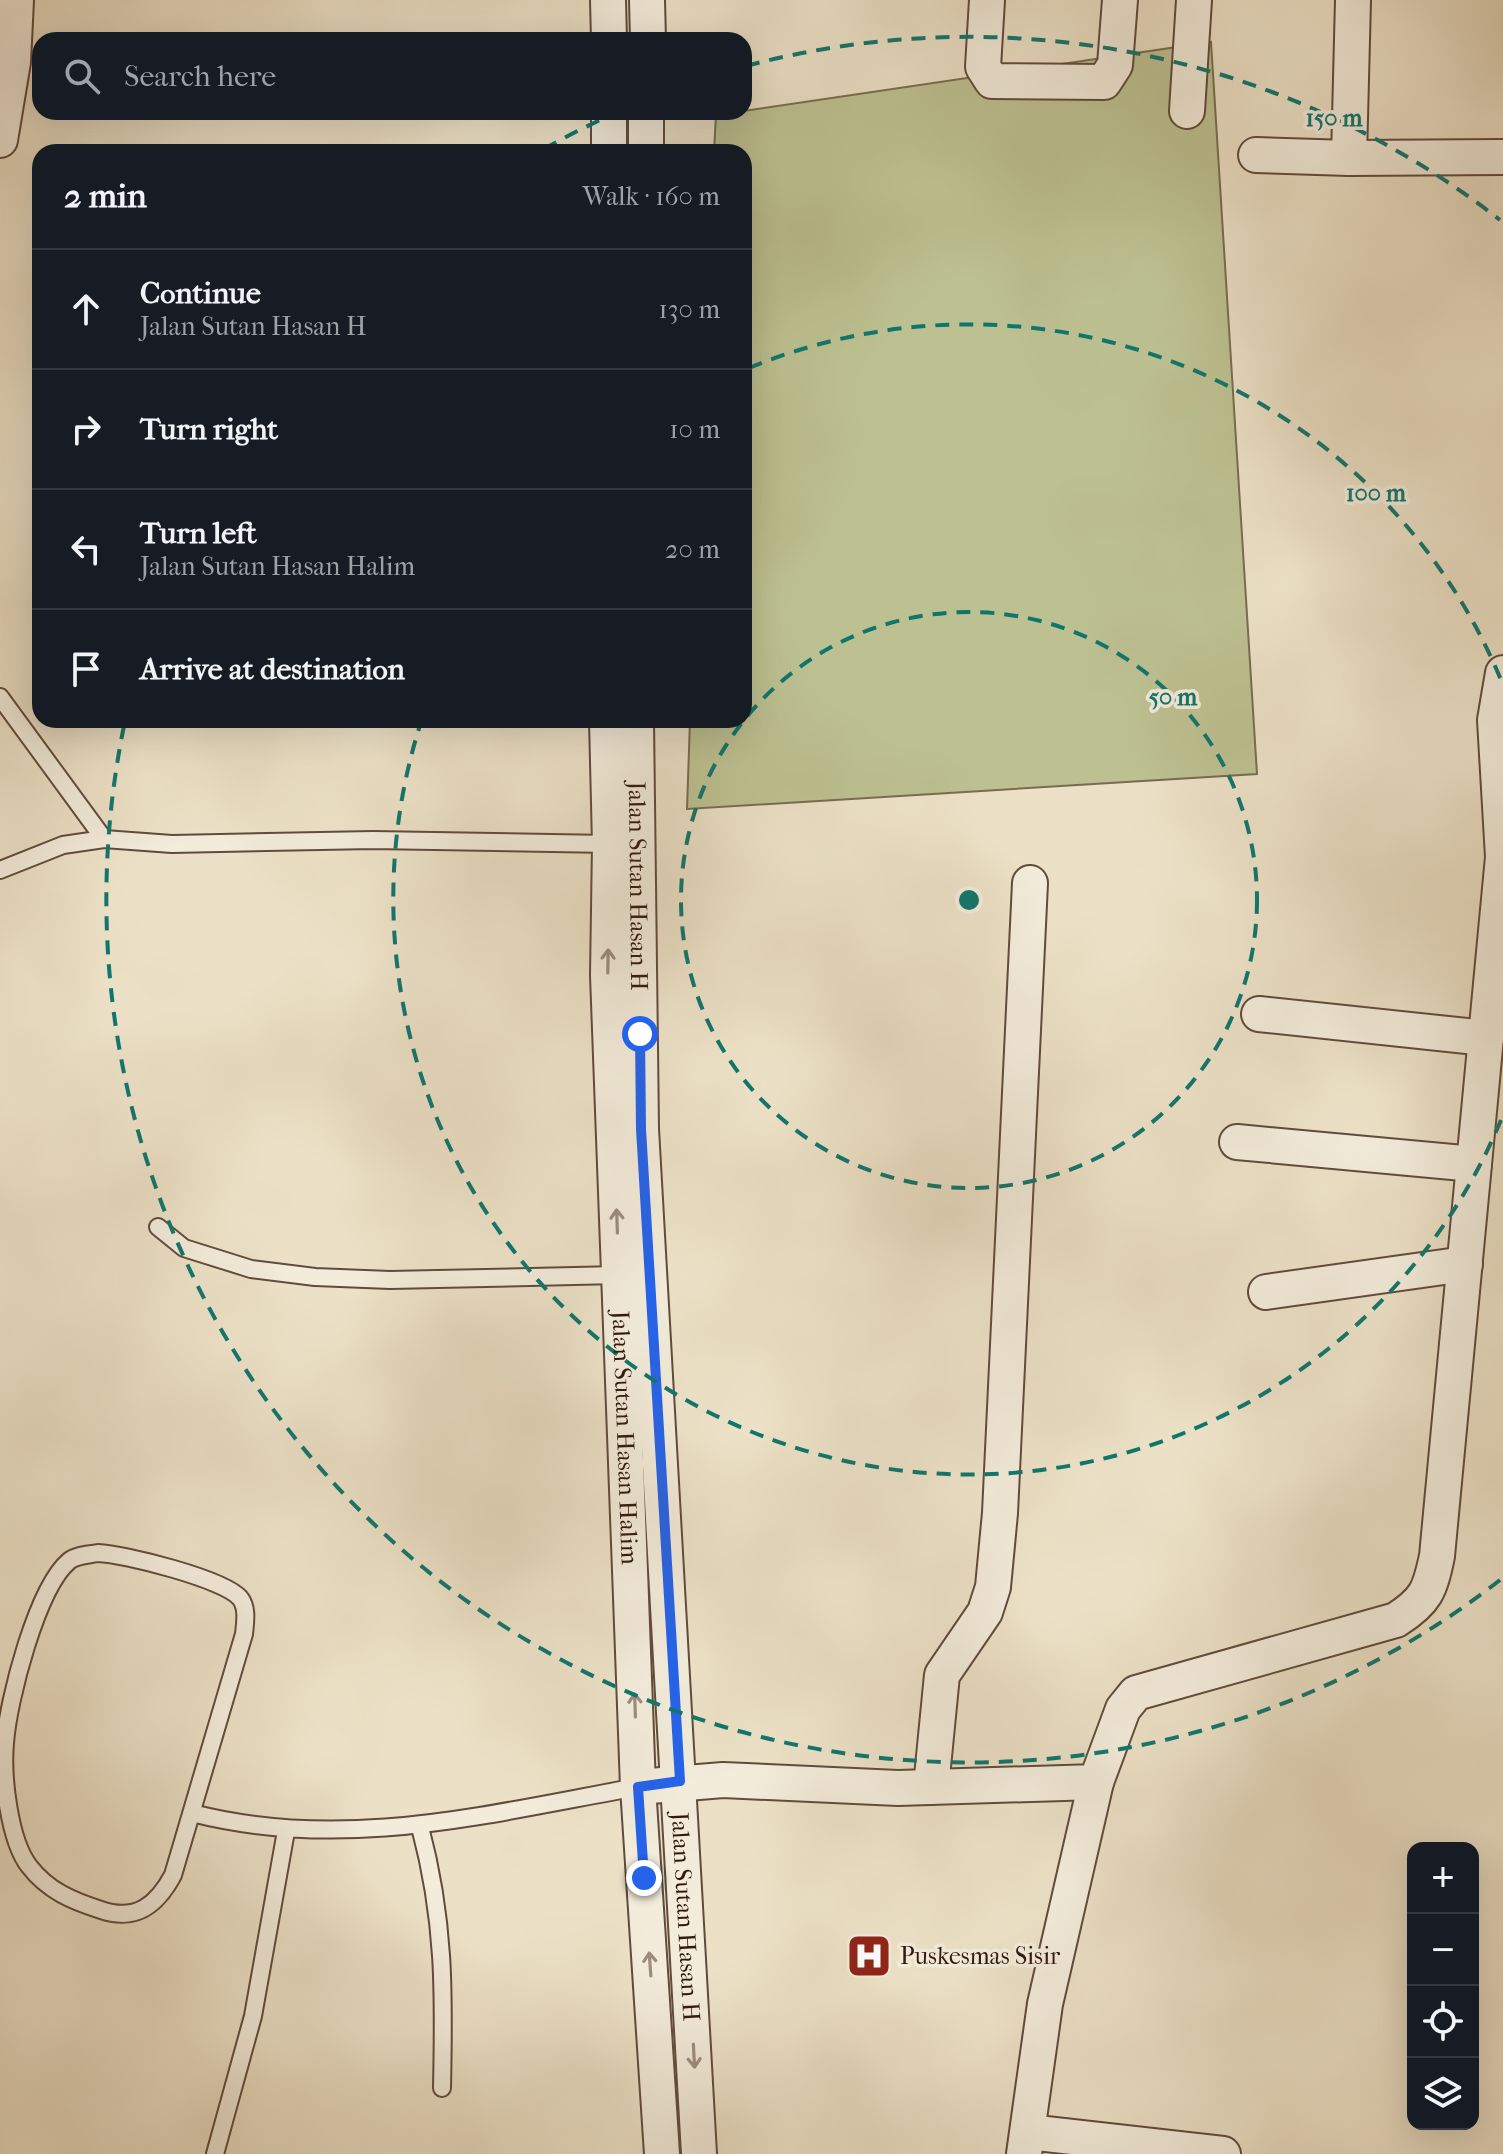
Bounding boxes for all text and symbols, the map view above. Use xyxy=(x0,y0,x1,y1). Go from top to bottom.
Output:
search box xyxy=(32,32,752,120)
icon: search xyxy=(60,54,104,98)
text: Search here xyxy=(124,59,276,94)
text: 150 m xyxy=(1305,104,1364,132)
text: 2 min xyxy=(64,176,147,216)
text: Walk · 160 m xyxy=(582,181,720,212)
text: Continue xyxy=(140,276,261,311)
icon: ahead xyxy=(64,287,108,331)
text: 130 m xyxy=(659,294,720,325)
text: Jalan Sutan Hasan H xyxy=(140,311,367,342)
icon: right xyxy=(64,407,108,451)
text: Turn right xyxy=(140,412,278,447)
text: 10 m xyxy=(669,414,720,445)
text: 100 m xyxy=(1346,479,1407,507)
text: Turn left xyxy=(140,516,257,551)
icon: left xyxy=(64,527,108,571)
text: 20 m xyxy=(665,534,720,565)
text: Jalan Sutan Hasan Halim xyxy=(140,551,415,582)
icon: arrive xyxy=(64,647,108,691)
text: Arrive at destination xyxy=(140,652,405,687)
text: 50 m xyxy=(1149,683,1198,711)
street label: Jalan Sutan Hasan H xyxy=(623,779,653,991)
centre of rings xyxy=(955,886,983,914)
one-way arrow xyxy=(600,948,616,975)
route start xyxy=(622,1016,658,1052)
one-way arrow xyxy=(609,1208,624,1235)
street label: Jalan Sutan Hasan Halim xyxy=(606,1308,644,1565)
one-way arrow xyxy=(628,1692,643,1719)
street label: Jalan Sutan Hasan H xyxy=(666,1809,705,2022)
map controls xyxy=(1407,1842,1479,2130)
button: + xyxy=(1407,1842,1479,1914)
route end xyxy=(626,1860,662,1896)
button: − xyxy=(1407,1914,1479,1986)
hospital icon: Puskesmas Sisir xyxy=(845,1932,893,1980)
place label: Puskesmas Sisir xyxy=(900,1942,1061,1970)
one-way arrow xyxy=(642,1951,657,1978)
button: locate xyxy=(1407,1986,1479,2058)
one-way arrow xyxy=(687,2042,702,2069)
button: layers xyxy=(1407,2058,1479,2130)

